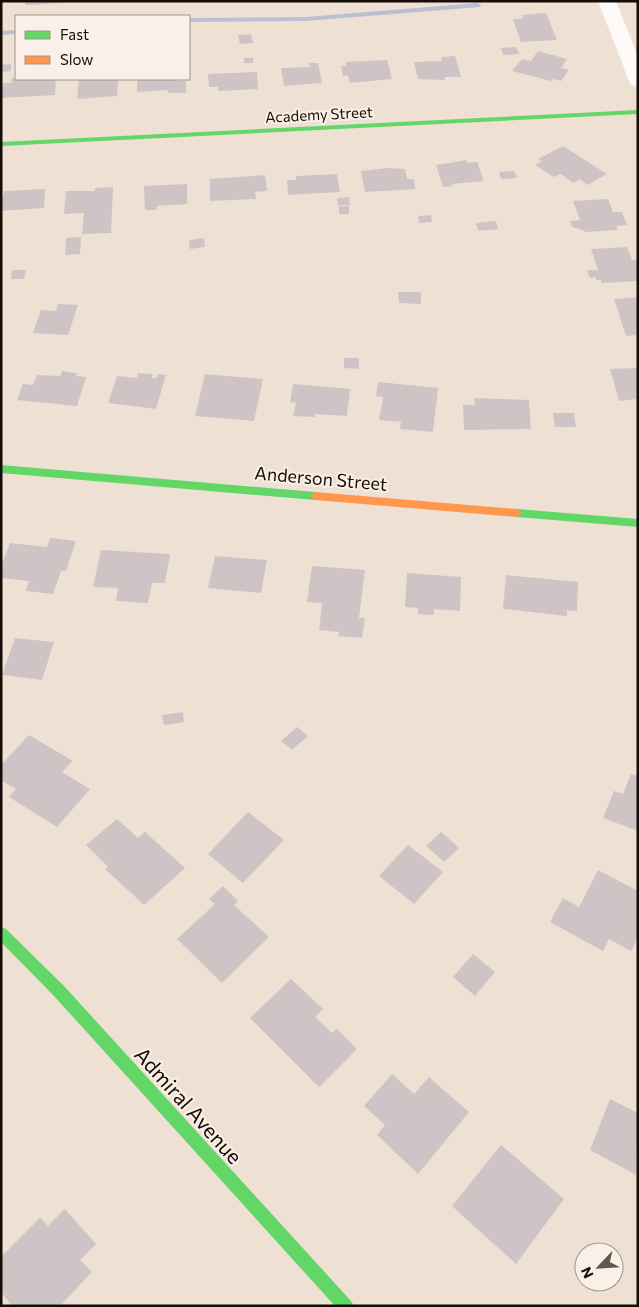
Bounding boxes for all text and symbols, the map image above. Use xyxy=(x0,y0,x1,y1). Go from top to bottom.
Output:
legend xyxy=(15,15,190,80)
text: Fast xyxy=(60,25,89,43)
text: Slow xyxy=(60,50,93,68)
street label: Academy Street xyxy=(265,102,373,126)
street label: Anderson Street xyxy=(254,461,388,495)
street label: Admiral Avenue xyxy=(130,1041,248,1169)
north arrow xyxy=(574,1242,624,1292)
text: N xyxy=(577,1264,597,1281)

